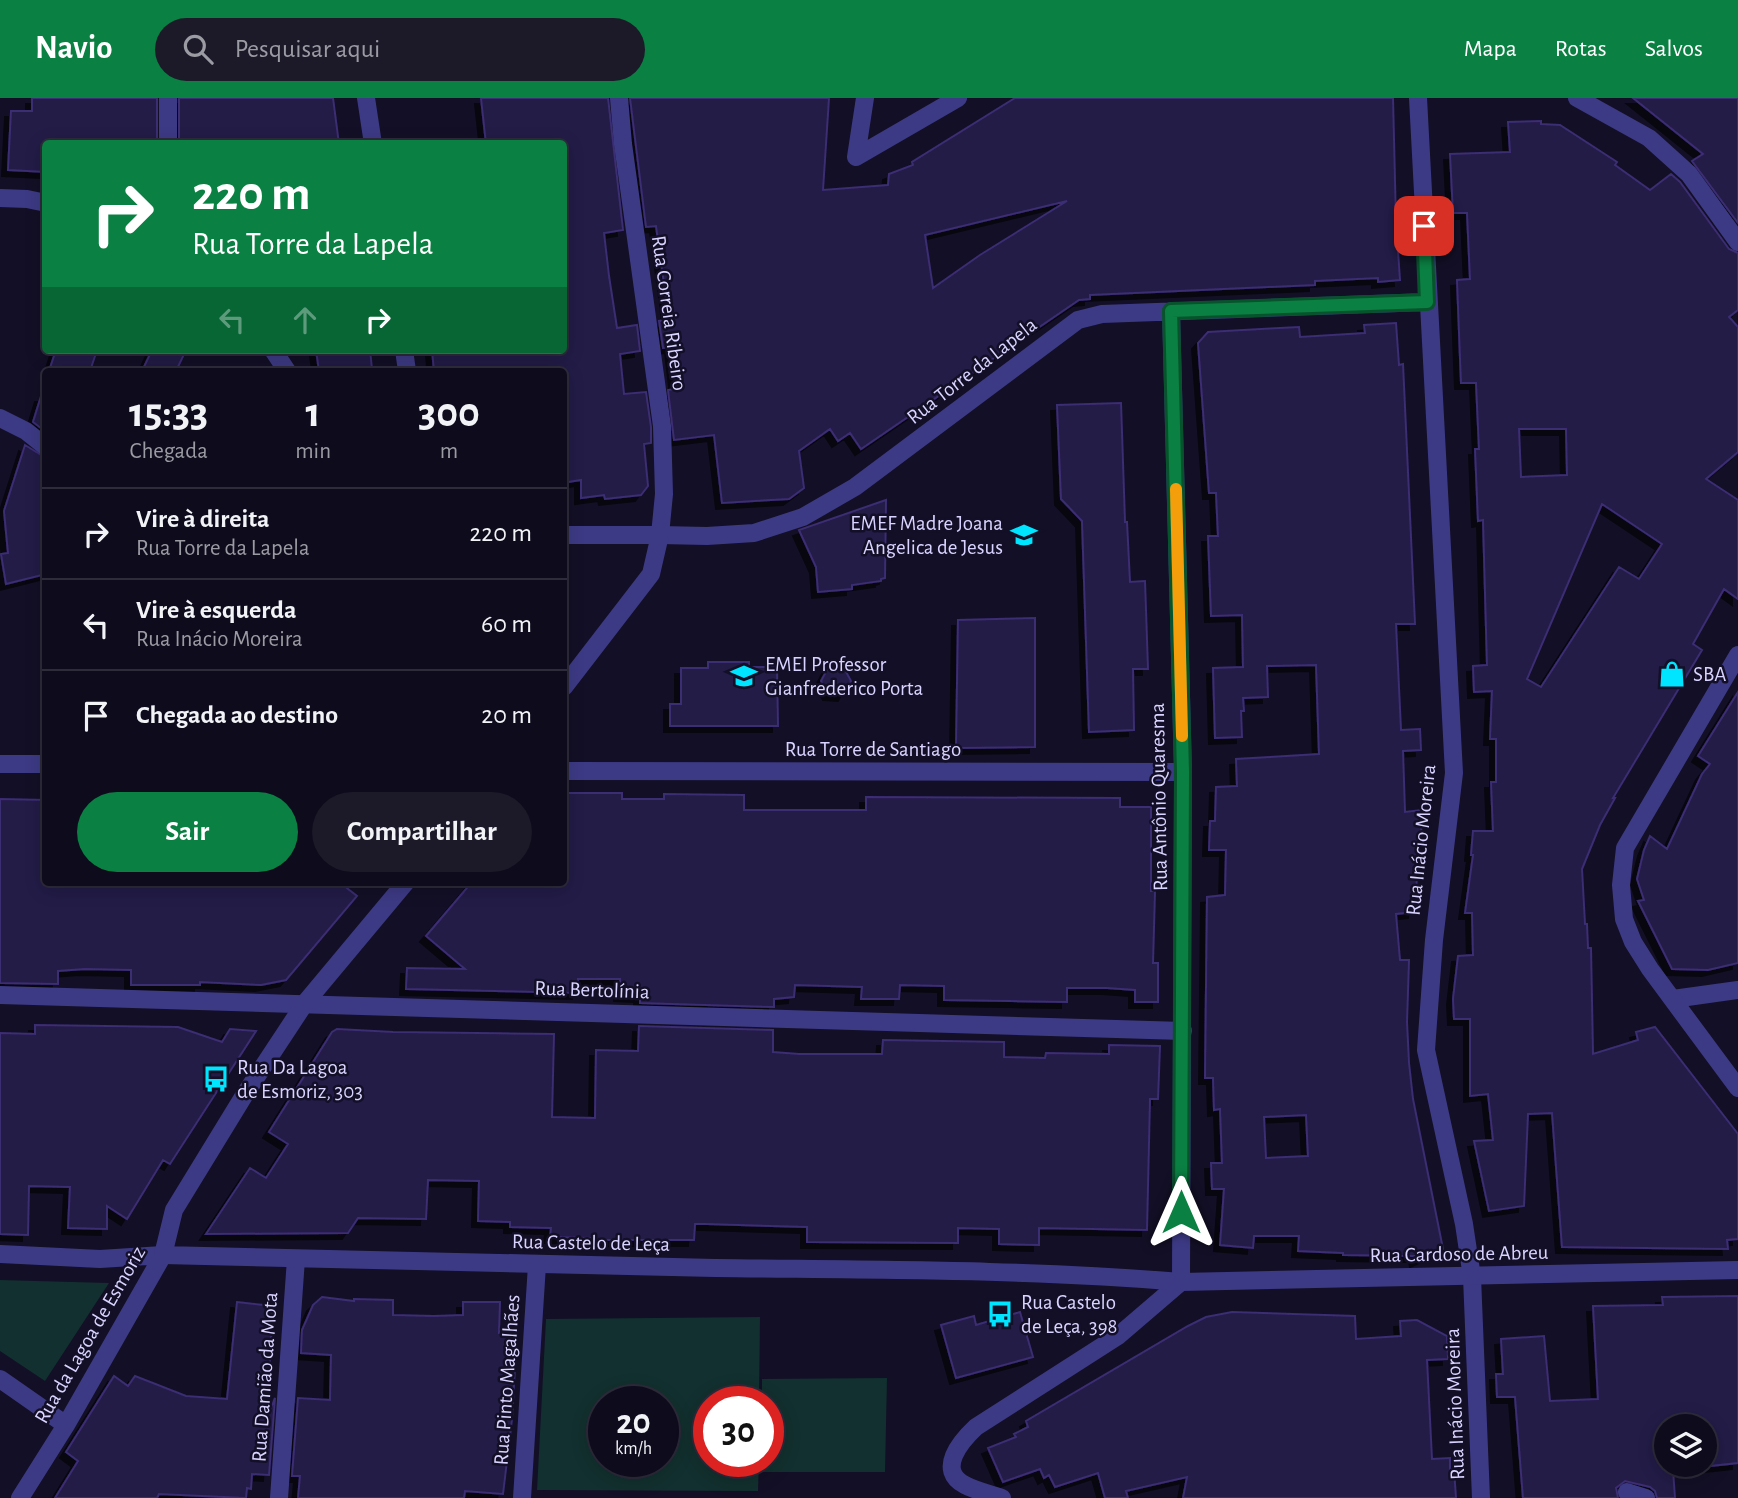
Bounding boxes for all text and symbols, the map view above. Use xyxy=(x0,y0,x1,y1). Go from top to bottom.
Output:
search box xyxy=(155,18,645,81)
icon: search xyxy=(179,30,217,68)
text: Navio xyxy=(35,32,113,65)
text: Pesquisar aqui xyxy=(235,36,380,62)
text: Mapa xyxy=(1464,37,1517,61)
text: Rotas xyxy=(1555,37,1607,61)
text: Salvos xyxy=(1645,37,1703,61)
icon: right xyxy=(77,168,168,259)
text: 220 m xyxy=(192,170,311,219)
pin xyxy=(1394,196,1454,256)
icon: arrive xyxy=(1405,207,1443,245)
text: Rua Torre da Lapela xyxy=(192,228,434,260)
street label: Rua Correia Ribeiro xyxy=(648,234,690,392)
icon: left xyxy=(213,301,251,339)
icon: ahead xyxy=(286,301,324,339)
icon: right xyxy=(359,301,397,339)
street label: Rua Torre da Lapela xyxy=(903,314,1041,428)
text: 15:33 xyxy=(129,392,208,434)
text: 1 xyxy=(306,392,321,434)
text: 300 xyxy=(418,392,480,434)
text: Chegada xyxy=(129,440,208,463)
text: min xyxy=(295,440,331,463)
text: m xyxy=(440,440,458,463)
text: Vire à direita xyxy=(136,506,270,532)
place label: EMEF Madre Joana Angelica de Jesus xyxy=(850,513,1003,558)
icon: right xyxy=(77,515,115,553)
text: 220 m xyxy=(470,520,532,546)
school or university icon: EMEF Madre Joana Angelica de Jesus xyxy=(1009,520,1039,550)
text: Rua Torre da Lapela xyxy=(136,537,310,560)
text: Vire à esquerda xyxy=(136,597,297,623)
icon: left xyxy=(77,606,115,644)
text: 60 m xyxy=(481,611,532,637)
text: Rua Inácio Moreira xyxy=(136,628,303,651)
place label: EMEI Professor Gianfrederico Porta xyxy=(765,654,924,699)
shop icon: SBA xyxy=(1657,659,1687,689)
school or university icon: EMEI Professor Gianfrederico Porta xyxy=(729,661,759,691)
place label: SBA xyxy=(1693,664,1726,685)
icon: arrive xyxy=(77,697,115,735)
text: Chegada ao destino xyxy=(136,702,338,728)
text: 20 m xyxy=(481,702,532,728)
street label: Rua Antônio Quaresma xyxy=(1147,702,1171,891)
street label: Rua Torre de Santiago xyxy=(785,739,961,760)
street label: Rua Inácio Moreira xyxy=(1403,763,1439,917)
button: Sair xyxy=(77,792,298,872)
button: Compartilhar xyxy=(312,792,532,872)
street label: Rua Bertolínia xyxy=(534,977,650,1003)
place label: Rua Da Lagoa de Esmoriz, 303 xyxy=(237,1057,363,1102)
bus stop icon: Rua Da Lagoa de Esmoriz, 303 xyxy=(201,1064,231,1094)
position arrow xyxy=(1144,1175,1218,1249)
street label: Rua Castelo de Leça xyxy=(512,1231,671,1255)
street label: Rua Cardoso de Abreu xyxy=(1369,1242,1549,1266)
street label: Rua da Lagoa de Esmoriz xyxy=(31,1243,149,1427)
street label: Rua Damião da Mota xyxy=(249,1291,281,1463)
place label: Rua Castelo de Leça, 398 xyxy=(1021,1292,1117,1337)
street label: Rua Pinto Magalhães xyxy=(491,1294,523,1466)
bus stop icon: Rua Castelo de Leça, 398 xyxy=(985,1299,1015,1329)
street label: Rua Inácio Moreira xyxy=(1442,1327,1468,1480)
speed limit sign: 30 xyxy=(693,1386,784,1477)
text: 20 xyxy=(616,1405,651,1440)
map controls xyxy=(1654,1414,1717,1477)
button: layers xyxy=(1654,1414,1717,1477)
text: km/h xyxy=(615,1440,652,1458)

